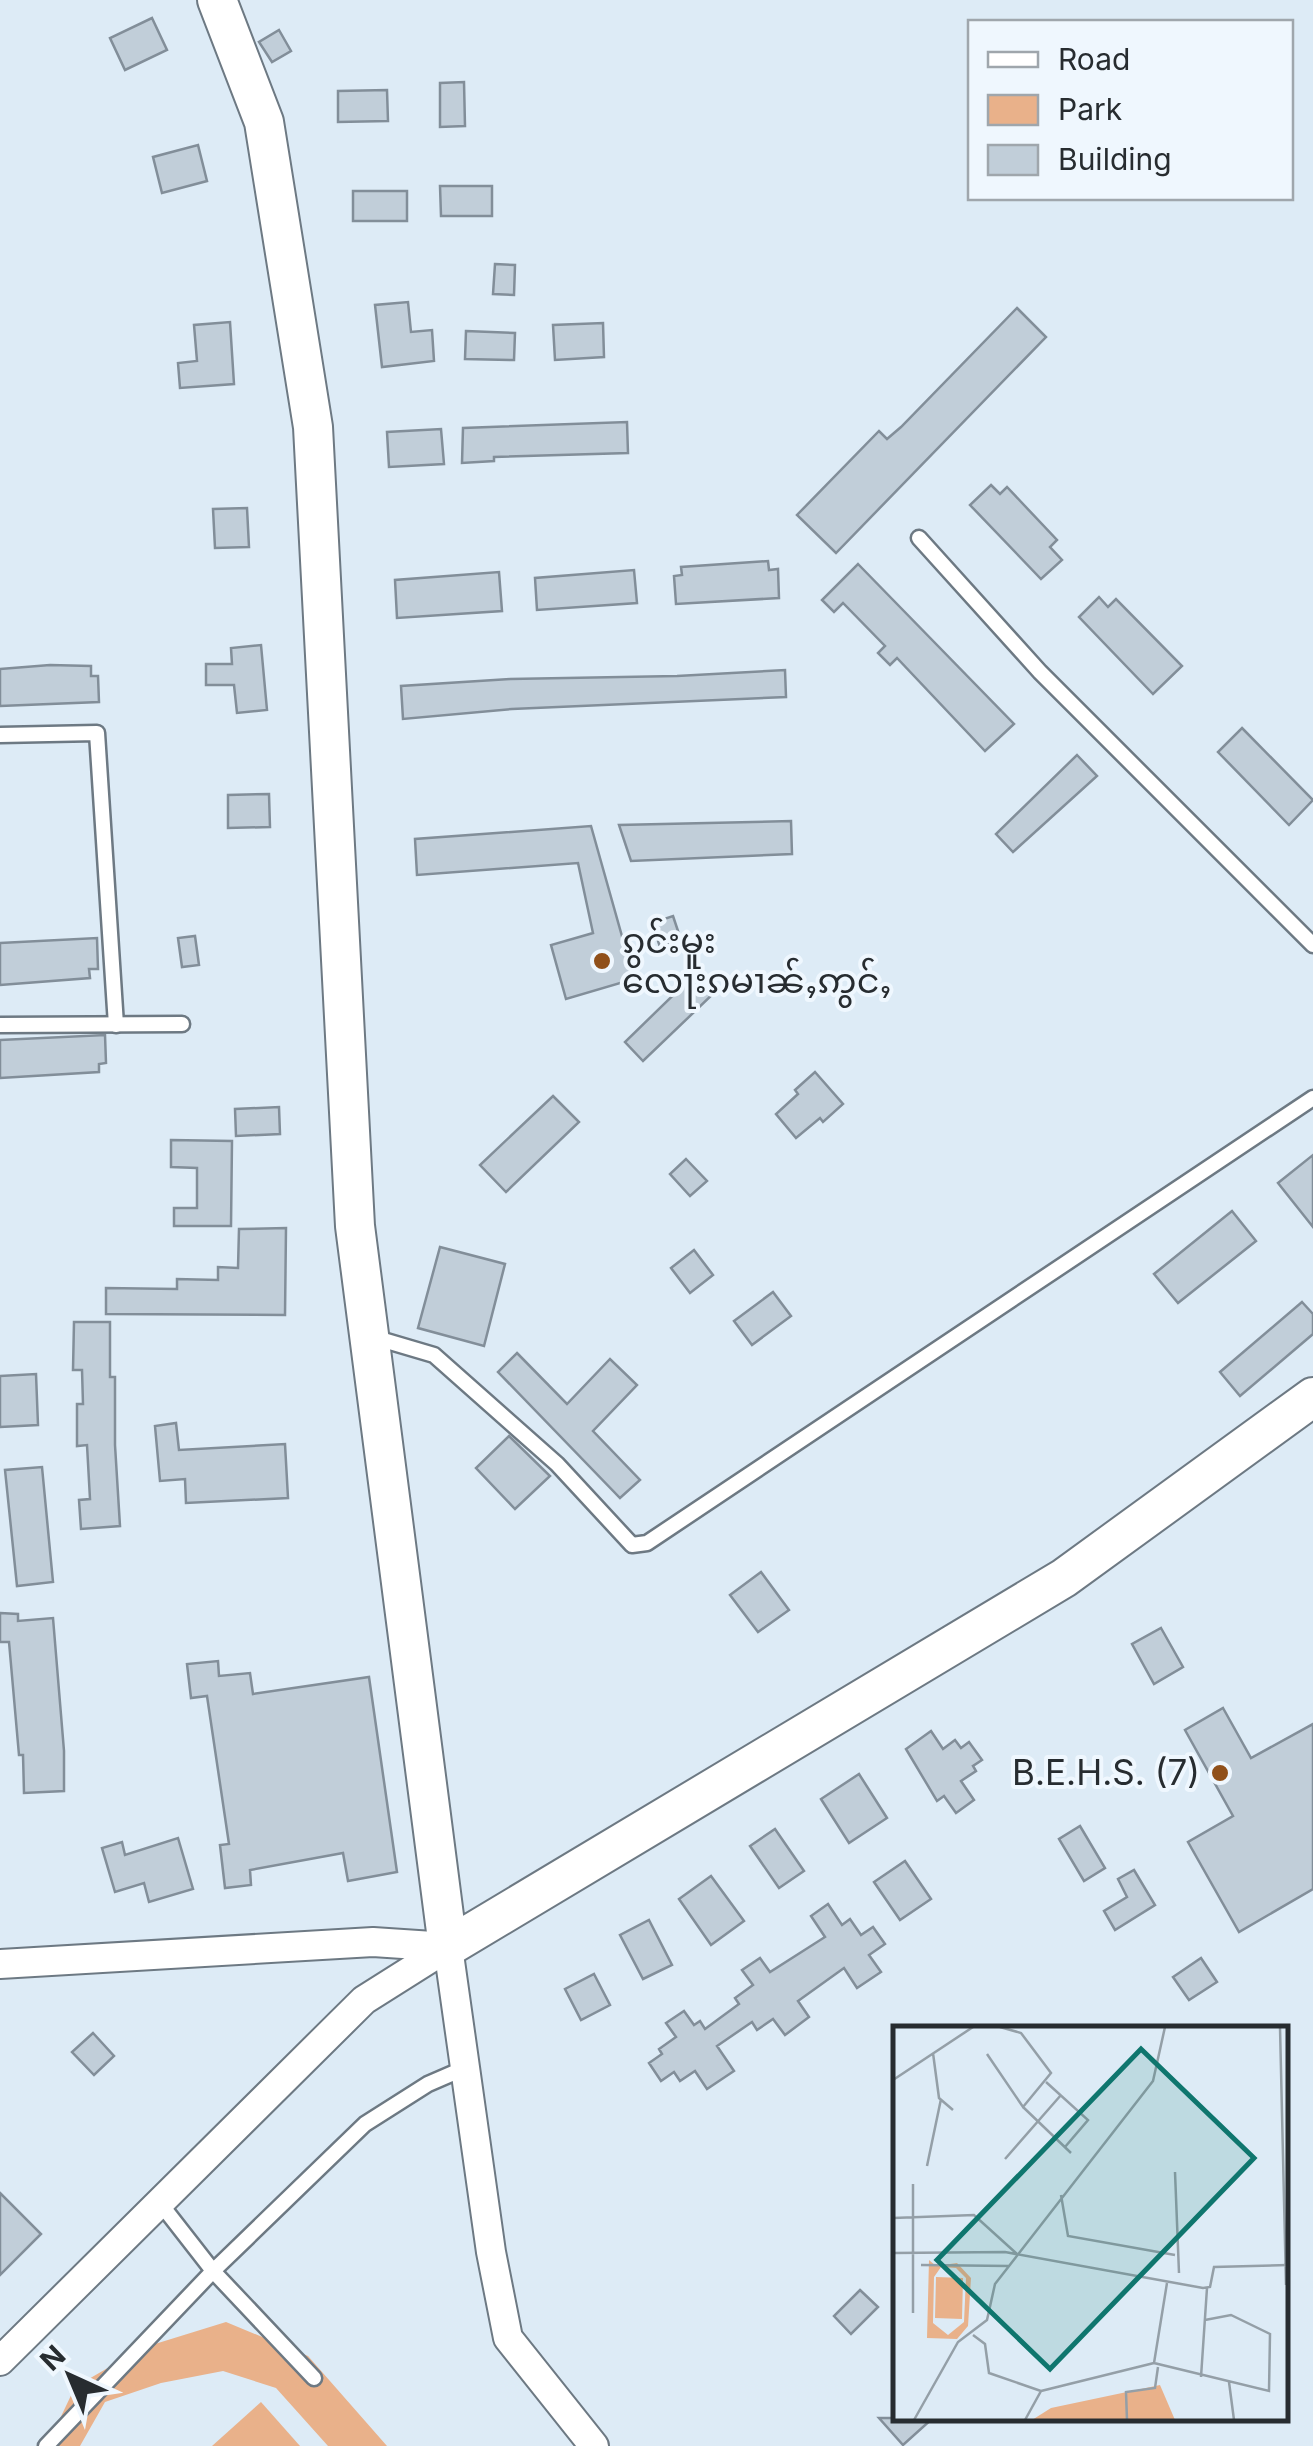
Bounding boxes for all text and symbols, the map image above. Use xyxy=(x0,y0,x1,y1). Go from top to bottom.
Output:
legend xyxy=(968,20,1293,200)
text: Road xyxy=(1058,41,1130,77)
text: Park xyxy=(1058,91,1123,127)
text: Building xyxy=(1058,141,1172,177)
place label: ၵွင်းမူး လေႃးၵမၢၼ်ႇဢွင်ႇ xyxy=(622,917,892,1009)
marker: ၵွင်းမူး လေႃးၵမၢၼ်ႇဢွင်ႇ xyxy=(591,950,613,972)
place label: B.E.H.S. (7) xyxy=(1012,1751,1200,1793)
marker: B.E.H.S. (7) xyxy=(1209,1762,1231,1784)
inset map xyxy=(893,2026,1288,2421)
north arrow xyxy=(20,2326,120,2426)
text: N xyxy=(33,2338,72,2378)

